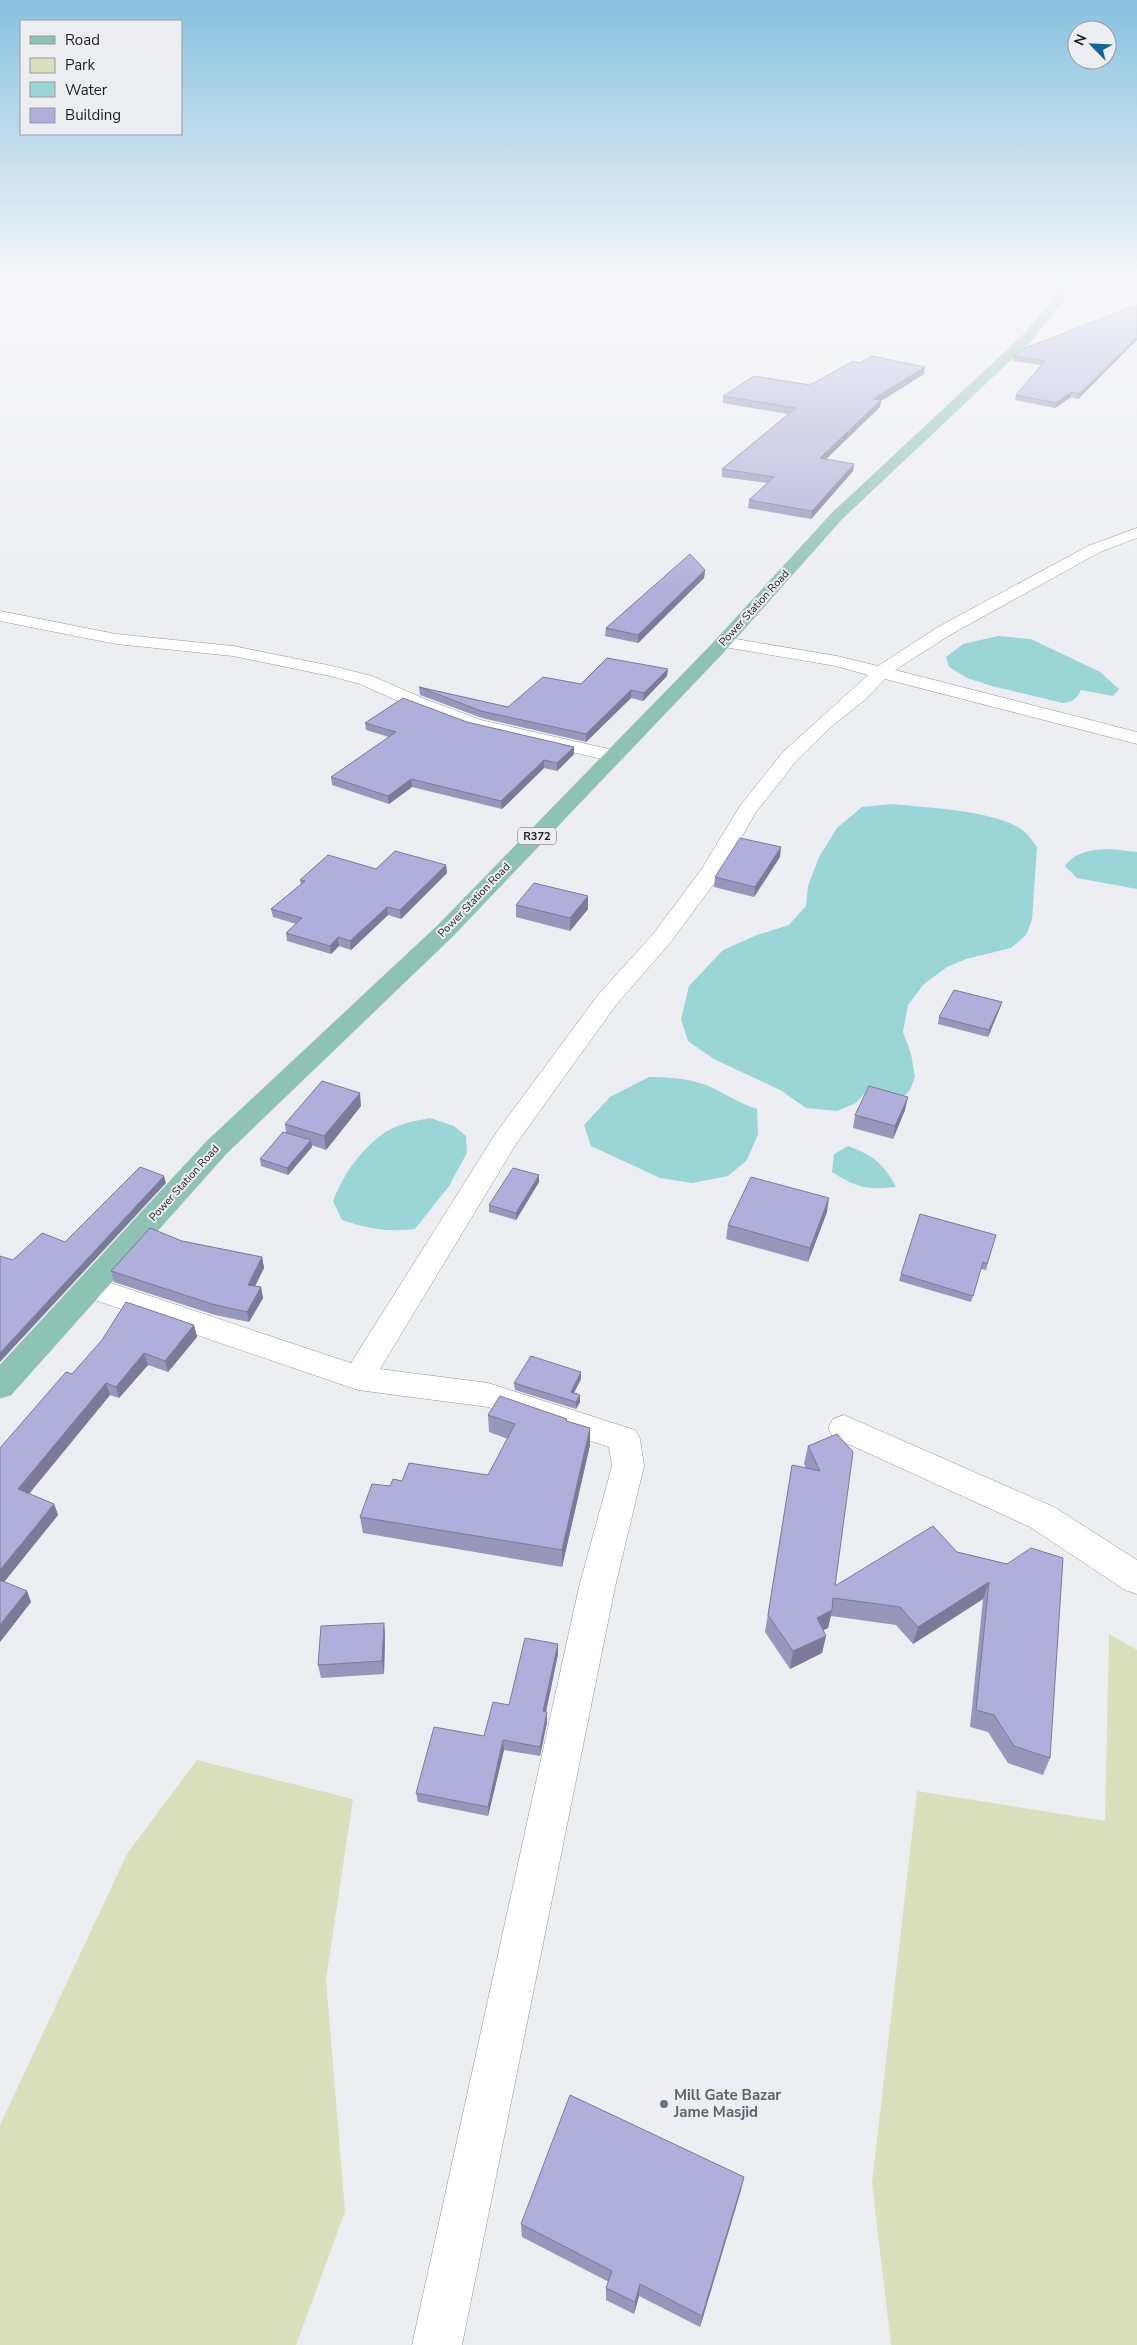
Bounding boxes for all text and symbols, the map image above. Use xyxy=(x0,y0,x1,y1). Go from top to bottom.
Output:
legend xyxy=(20,20,182,135)
north arrow xyxy=(1067,20,1117,70)
text: Road xyxy=(65,30,100,50)
text: N xyxy=(1070,31,1091,49)
text: Park xyxy=(65,55,95,75)
text: Water xyxy=(65,80,108,100)
text: Building xyxy=(65,105,121,125)
street label: Power Station Road xyxy=(716,567,792,649)
road number: R372 xyxy=(518,828,556,844)
street label: Power Station Road xyxy=(435,859,513,941)
street label: Power Station Road xyxy=(146,1142,222,1224)
place label: Mill Gate Bazar Jame Masjid xyxy=(673,2085,781,2122)
marker: Mill Gate Bazar Jame Masjid xyxy=(658,2098,670,2110)

